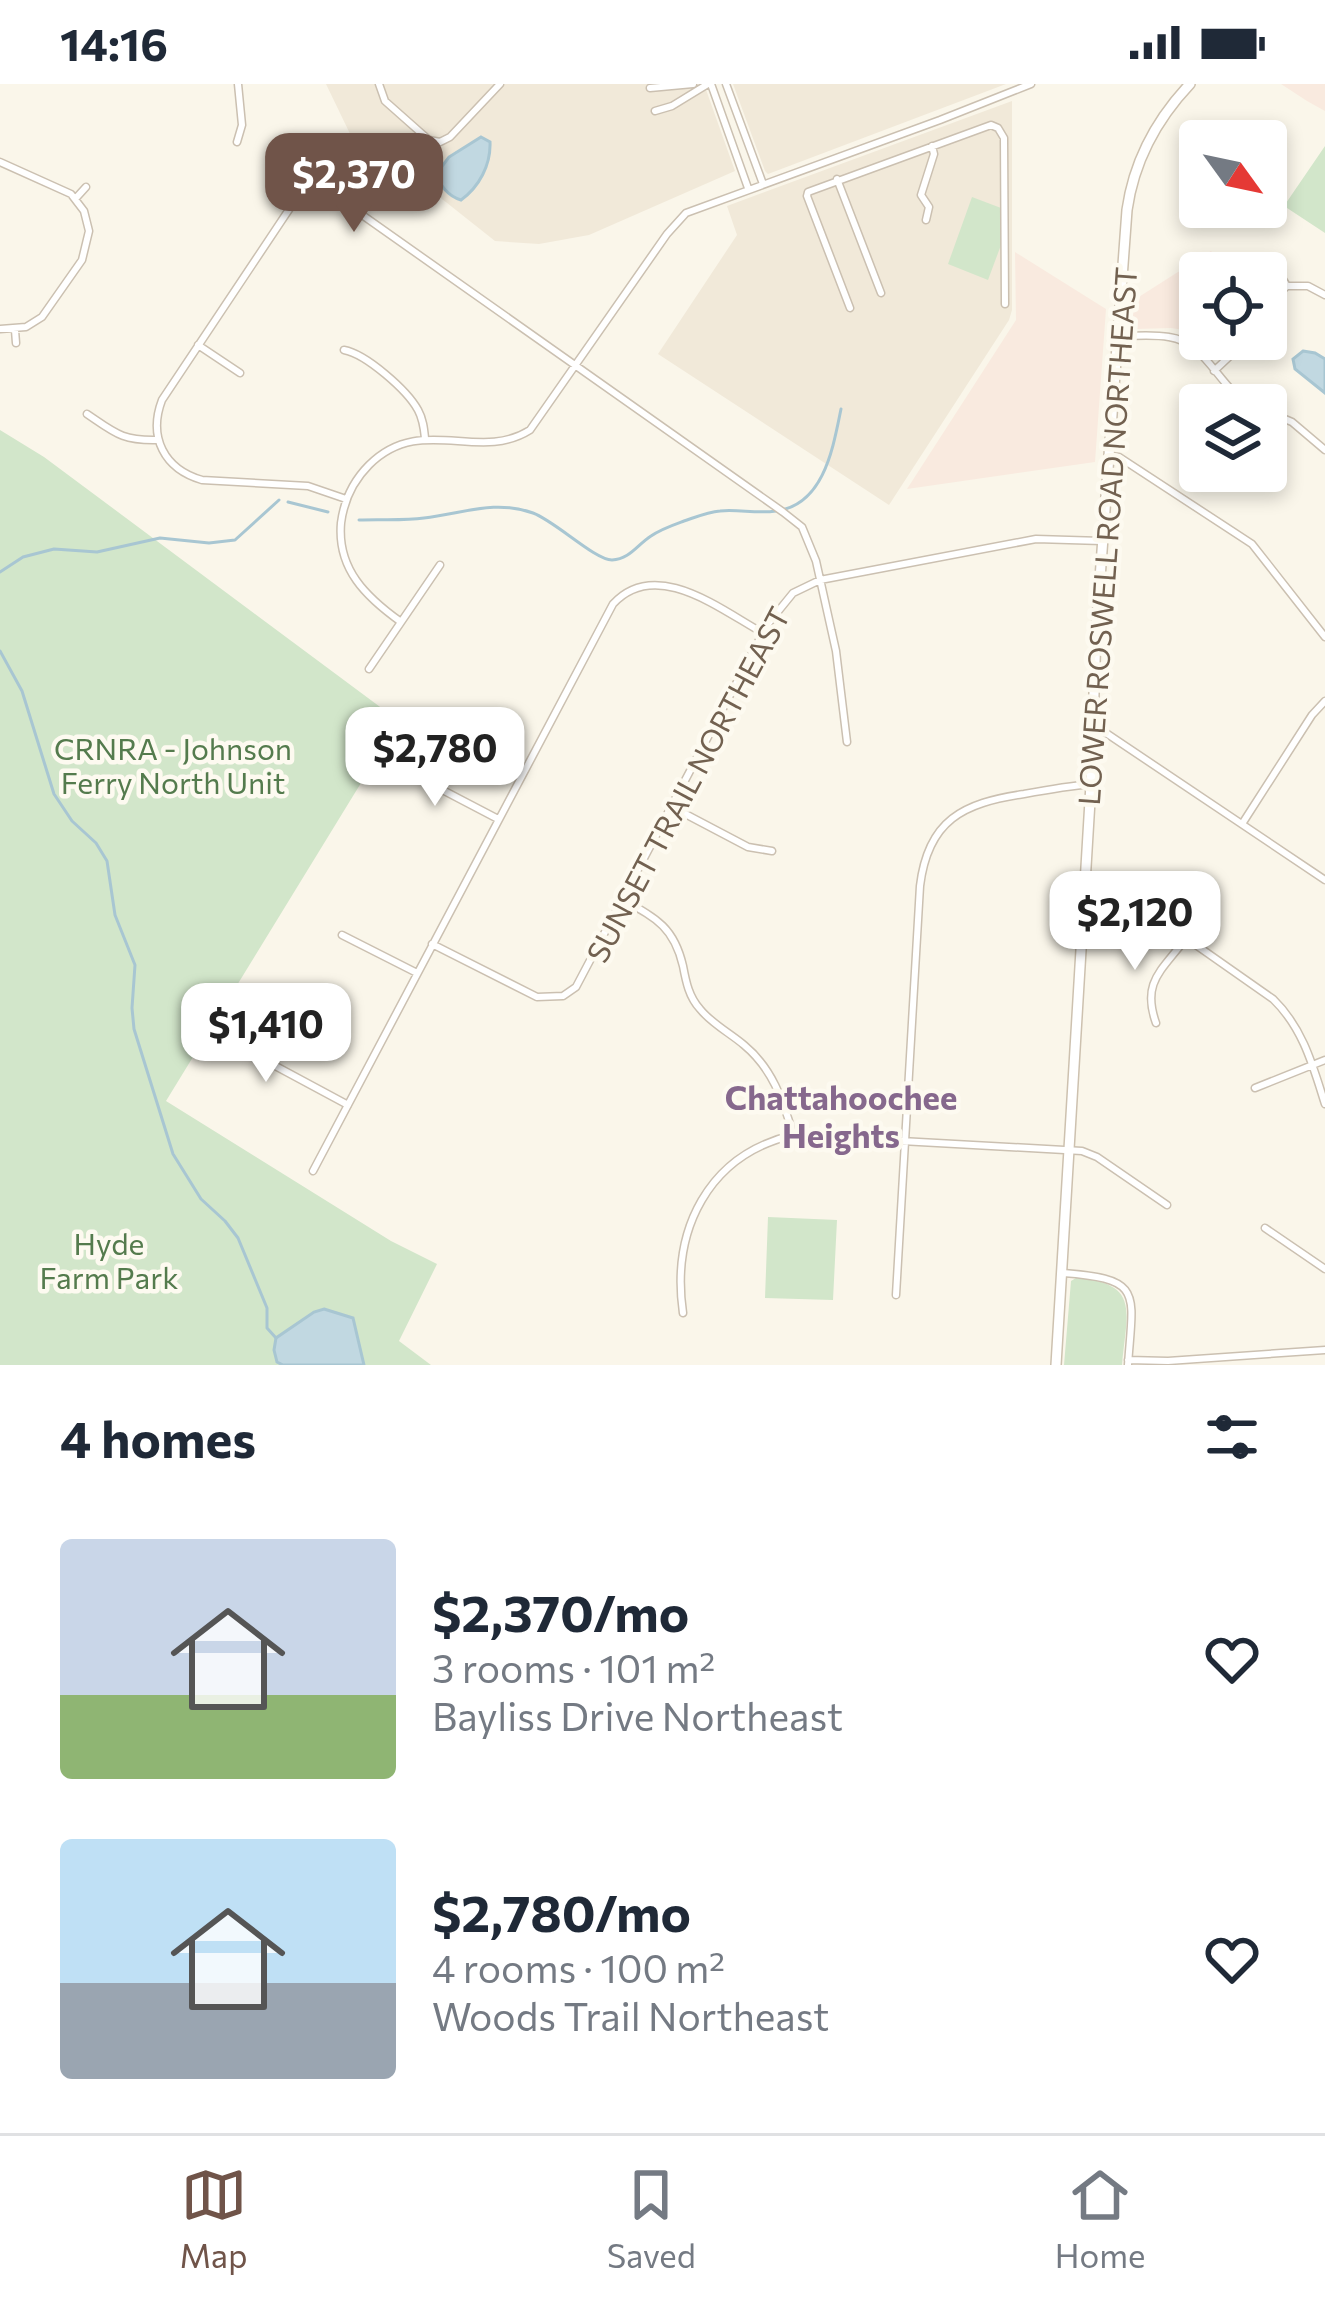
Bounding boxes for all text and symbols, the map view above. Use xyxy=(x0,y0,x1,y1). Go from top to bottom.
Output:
text: 14:16 xyxy=(60,15,168,70)
north arrow xyxy=(1179,120,1287,228)
map controls xyxy=(1179,120,1287,492)
pin: $2,370 xyxy=(256,133,452,235)
text: $2,370 xyxy=(292,148,416,196)
button: locate xyxy=(1179,252,1287,360)
street label: LOWER ROSWELL ROAD NORTHEAST xyxy=(1069,266,1143,806)
button: layers xyxy=(1179,384,1287,492)
street label: SUNSET TRAIL NORTHEAST xyxy=(577,600,797,968)
pin: $2,780 xyxy=(337,707,533,809)
text: $2,780 xyxy=(372,722,498,770)
park label: CRNRA - Johnson Ferry North Unit xyxy=(54,729,292,800)
pin: $2,120 xyxy=(1037,871,1233,973)
text: $2,120 xyxy=(1077,886,1193,934)
pin: $1,410 xyxy=(168,983,364,1085)
text: $1,410 xyxy=(208,998,324,1046)
district label: Chattahoochee Heights xyxy=(725,1076,957,1155)
park label: Hyde Farm Park xyxy=(40,1224,178,1295)
icon: filters xyxy=(1199,1404,1265,1470)
text: 4 homes xyxy=(60,1406,256,1469)
text: $2,370/mo xyxy=(432,1580,689,1643)
icon: home xyxy=(156,1587,300,1731)
icon: heart xyxy=(1199,1626,1265,1692)
text: 3 rooms · 101 m² xyxy=(432,1643,715,1691)
text: Bayliss Drive Northeast xyxy=(432,1691,843,1739)
text: $2,780/mo xyxy=(432,1880,691,1943)
icon: home xyxy=(156,1887,300,2031)
icon: heart xyxy=(1199,1926,1265,1992)
text: 4 rooms · 100 m² xyxy=(432,1943,725,1991)
text: Woods Trail Northeast xyxy=(432,1991,829,2039)
tab: Map xyxy=(180,2162,248,2275)
tab: Saved xyxy=(607,2162,696,2275)
tab: Home xyxy=(1055,2162,1145,2275)

